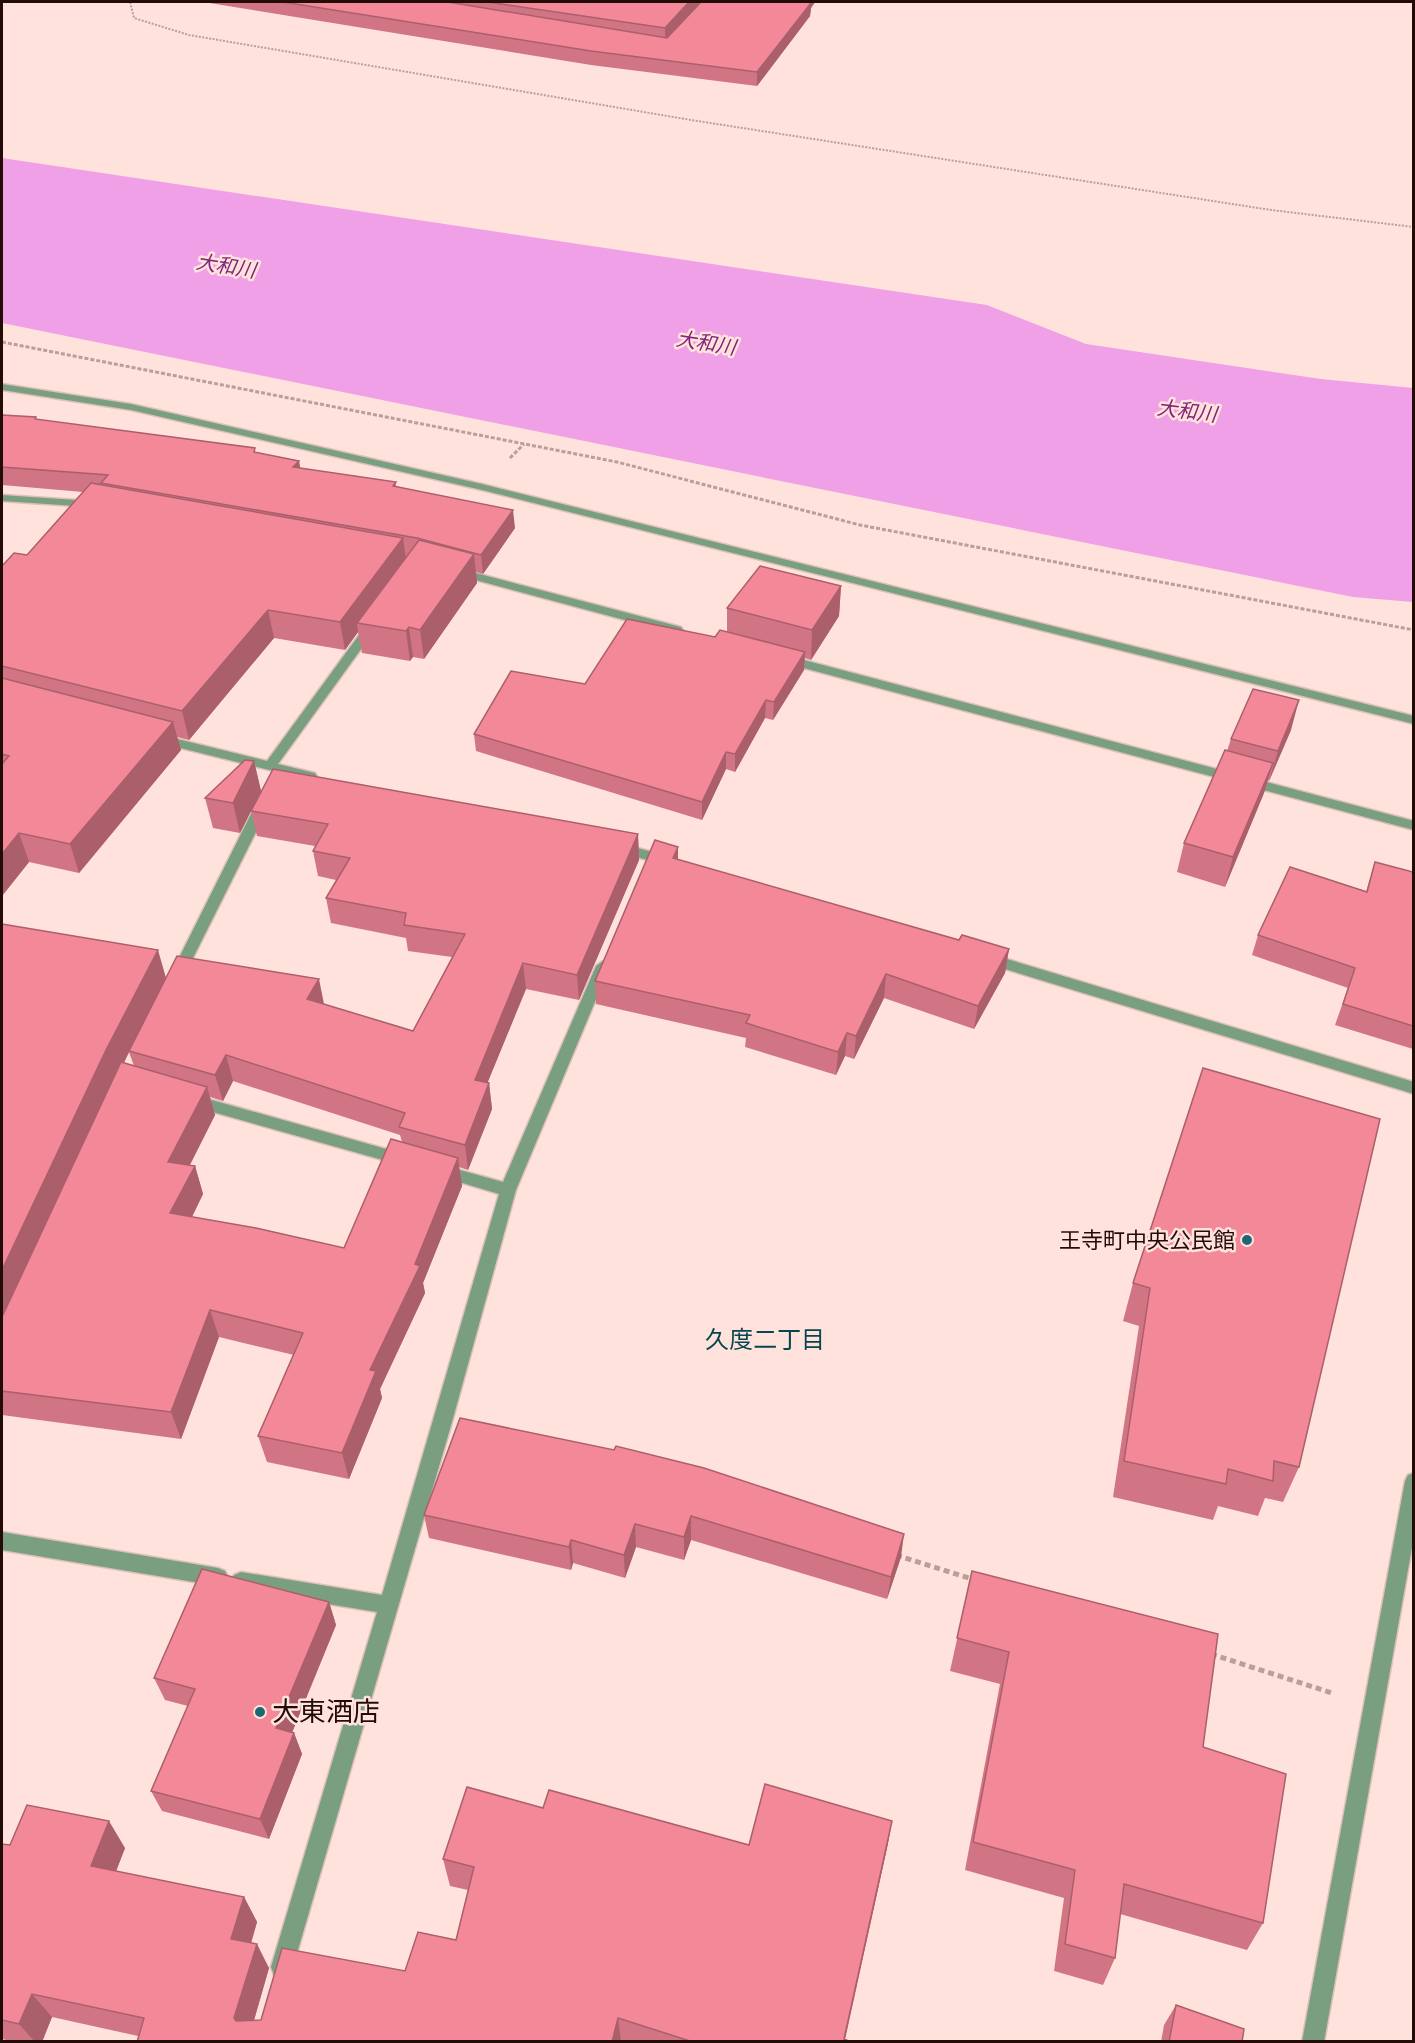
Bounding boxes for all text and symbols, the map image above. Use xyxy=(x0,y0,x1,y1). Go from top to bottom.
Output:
water label: 大和川 xyxy=(194,249,259,283)
water label: 大和川 xyxy=(674,326,739,360)
water label: 大和川 xyxy=(1156,395,1220,427)
place label: 王寺町中央公民館 xyxy=(1059,1227,1235,1254)
marker: 王寺町中央公民館 xyxy=(1240,1233,1254,1247)
district label: 久度二丁目 xyxy=(705,1325,825,1354)
place label: 大東酒店 xyxy=(272,1696,380,1728)
marker: 大東酒店 xyxy=(253,1705,267,1719)

